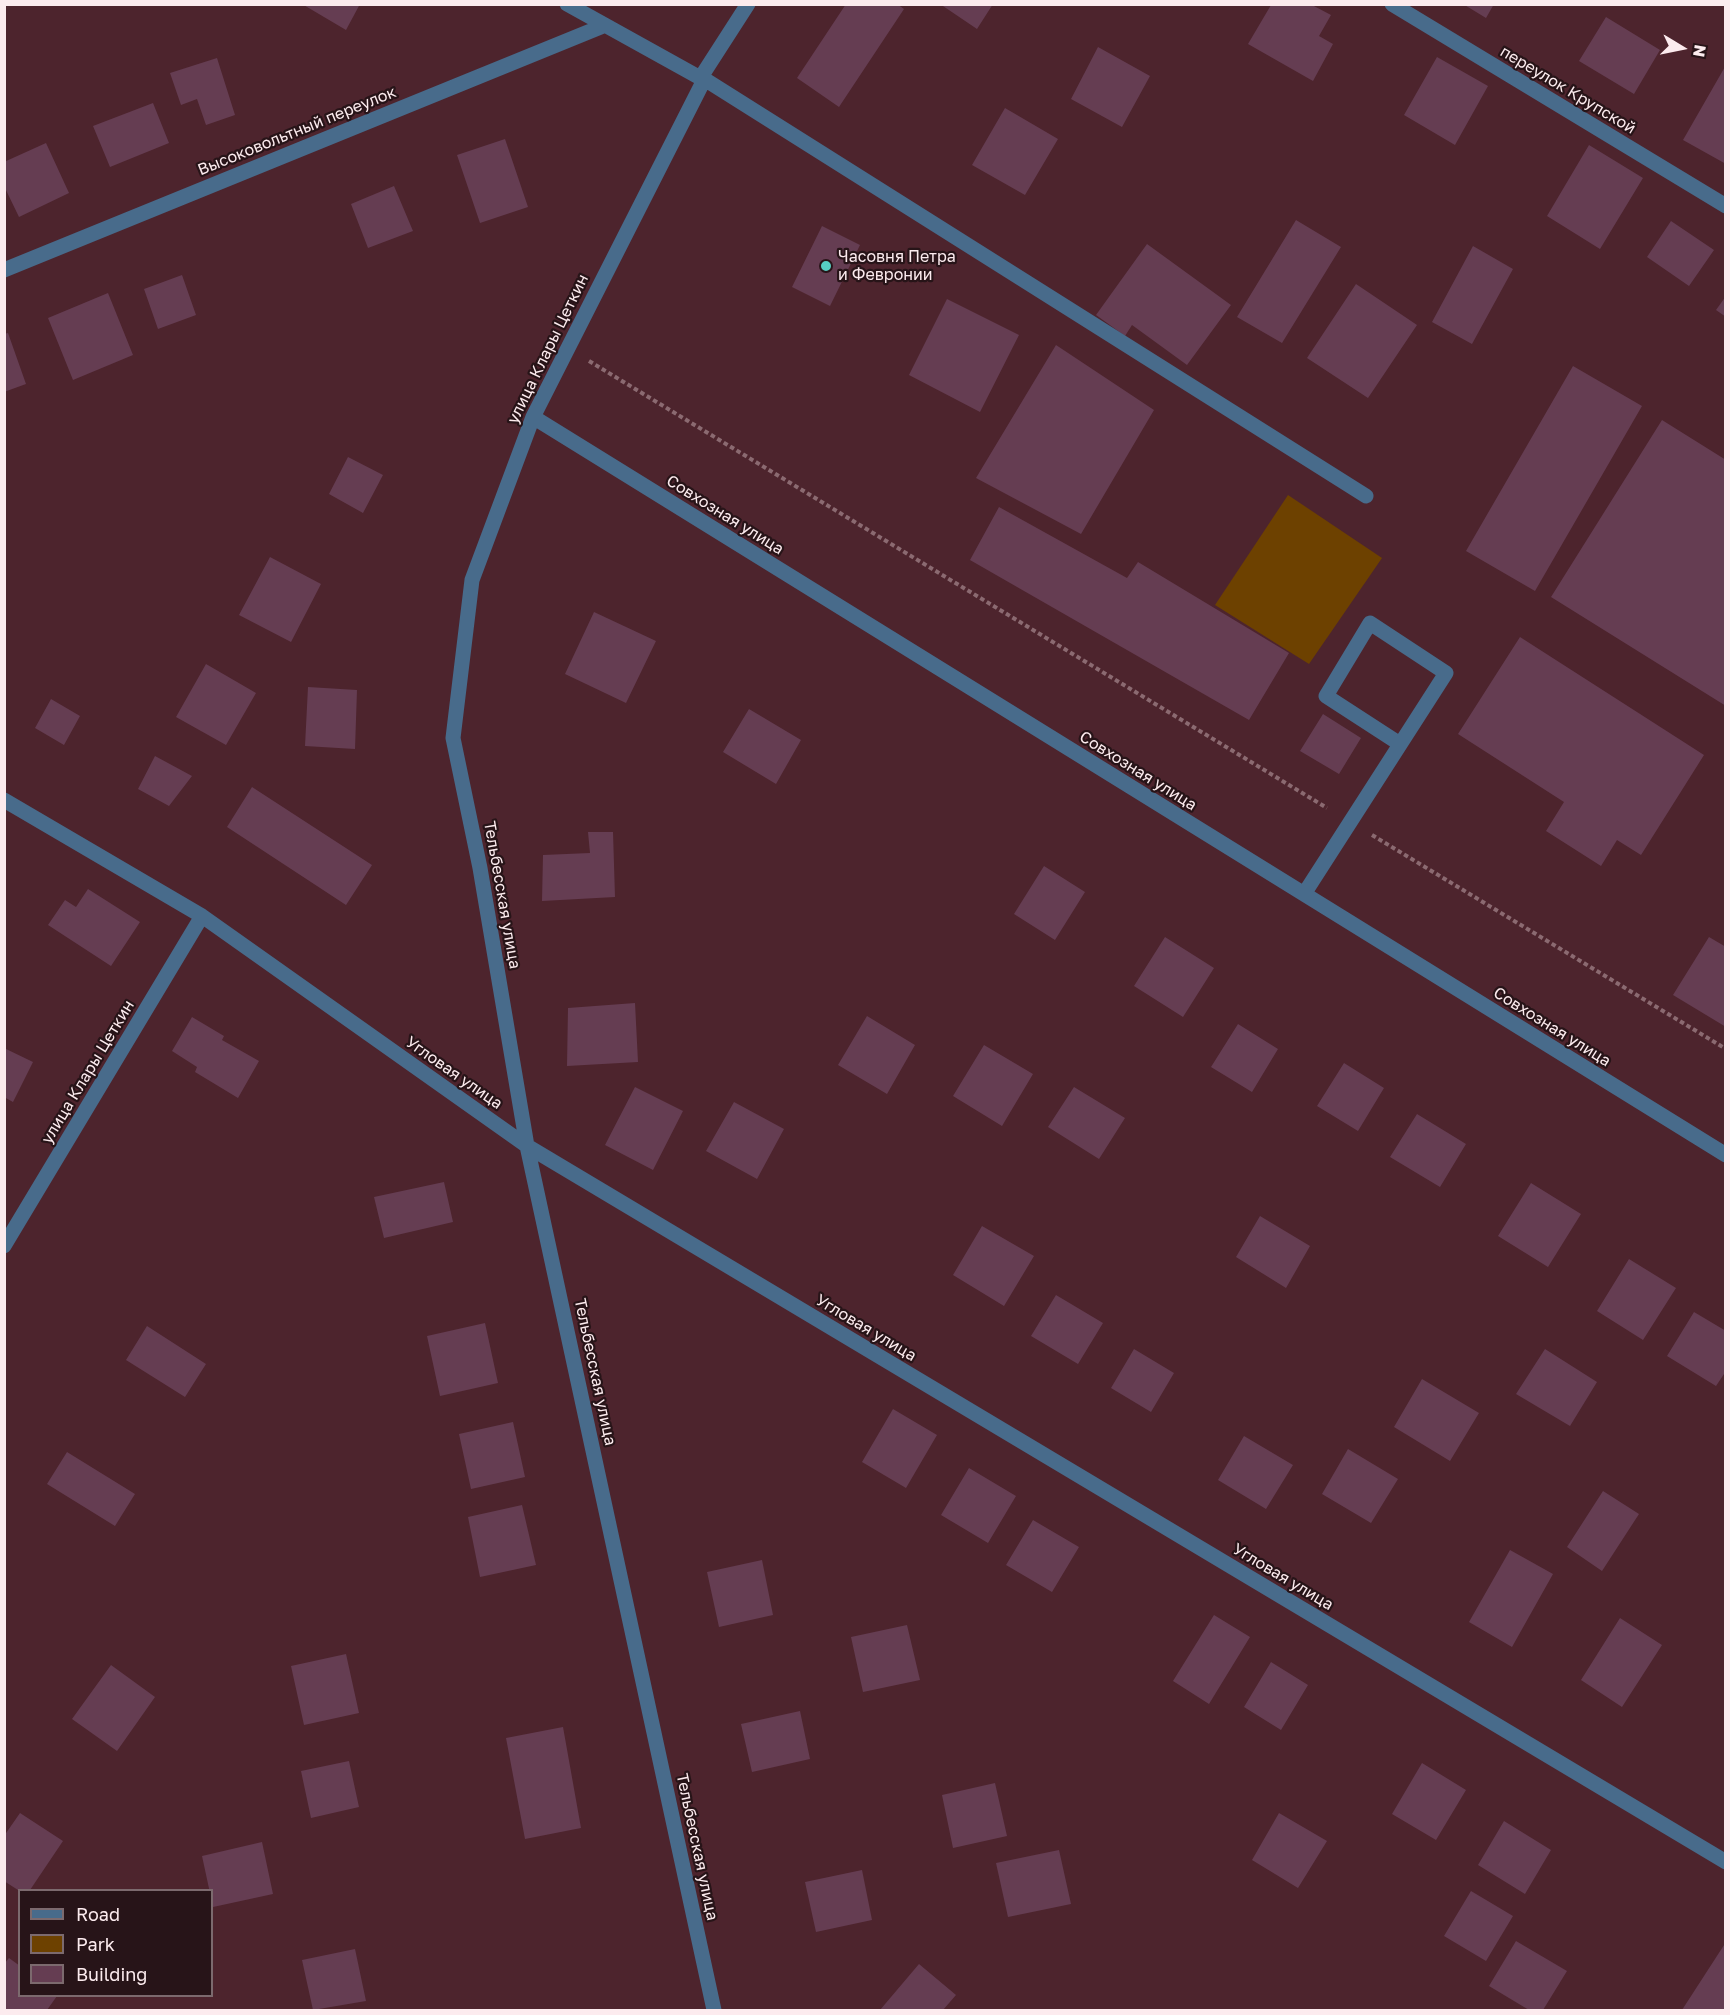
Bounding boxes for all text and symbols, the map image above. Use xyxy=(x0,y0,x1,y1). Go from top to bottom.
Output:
north arrow xyxy=(1652,18,1712,78)
street label: переулок Крупской xyxy=(1497,42,1639,138)
text: N xyxy=(1689,43,1711,59)
street label: Высоковольтный переулок xyxy=(195,82,399,180)
place label: Часовня Петра и Февронии xyxy=(838,247,956,285)
marker: Часовня Петра и Февронии xyxy=(819,259,833,273)
street label: улица Клары Цеткин xyxy=(503,271,593,427)
street label: Совхозная улица xyxy=(663,471,787,559)
street label: Совхозная улица xyxy=(1076,727,1200,815)
street label: Тельбесская улица xyxy=(480,820,524,970)
street label: Совхозная улица xyxy=(1490,983,1614,1071)
street label: улица Клары Цеткин xyxy=(38,997,138,1147)
street label: Угловая улица xyxy=(402,1032,506,1114)
street label: Угловая улица xyxy=(812,1290,920,1366)
street label: Тельбесская улица xyxy=(570,1297,620,1447)
street label: Угловая улица xyxy=(1229,1539,1337,1615)
street label: Тельбесская улица xyxy=(672,1772,722,1922)
legend xyxy=(18,1889,213,1997)
text: Road xyxy=(76,1903,120,1925)
text: Park xyxy=(76,1933,115,1955)
text: Building xyxy=(76,1963,147,1985)

